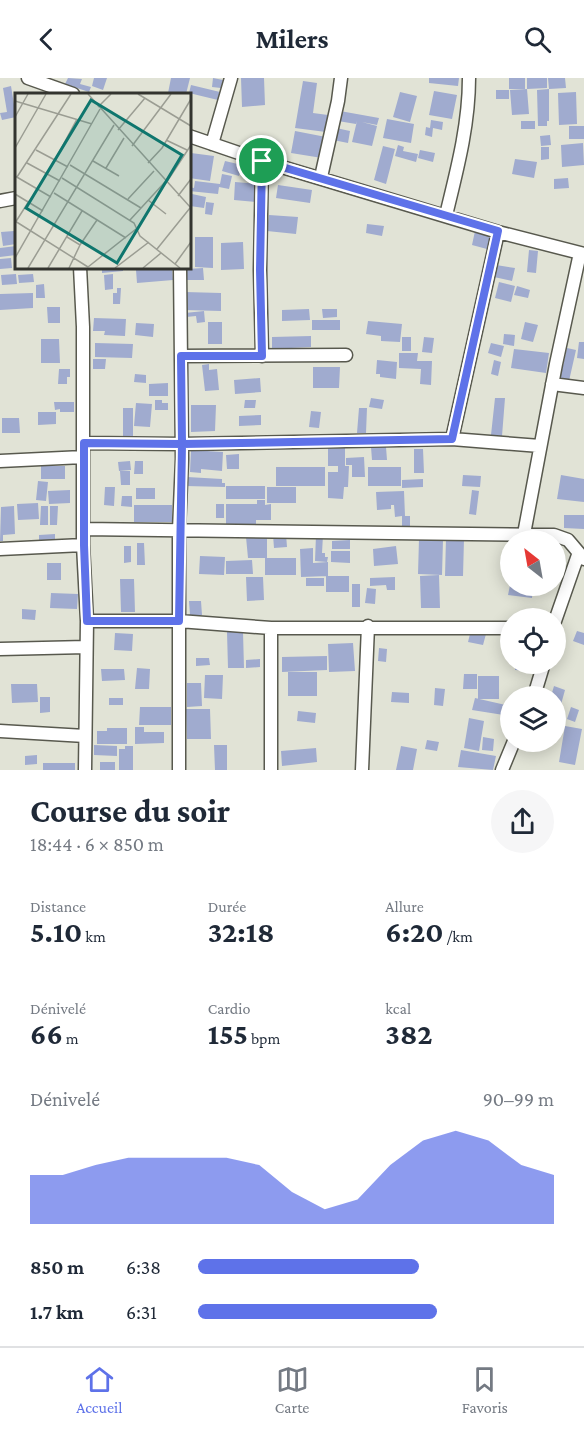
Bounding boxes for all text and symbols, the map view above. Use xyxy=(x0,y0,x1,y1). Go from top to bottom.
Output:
icon: back xyxy=(30,23,63,56)
icon: search xyxy=(521,23,554,56)
text: Milers xyxy=(255,24,329,54)
inset map xyxy=(15,93,190,268)
pin xyxy=(236,135,287,186)
icon: arrive xyxy=(245,144,278,177)
north arrow xyxy=(500,530,566,596)
map controls xyxy=(500,530,566,752)
button: locate xyxy=(500,608,566,674)
button: layers xyxy=(500,686,566,752)
button: share xyxy=(491,790,554,853)
text: Course du soir xyxy=(30,792,230,829)
text: 18:44 · 6 × 850 m xyxy=(30,833,164,855)
text: Distance xyxy=(30,898,86,915)
text: Durée xyxy=(208,898,246,915)
text: Allure xyxy=(385,898,424,915)
text: 5.10 xyxy=(30,915,82,948)
text: 32:18 xyxy=(208,915,274,948)
text: 6:20 xyxy=(385,915,444,948)
text: km xyxy=(82,928,106,945)
text: /km xyxy=(444,928,473,945)
text: Dénivelé xyxy=(30,1000,86,1017)
text: Cardio xyxy=(208,1000,250,1017)
text: kcal xyxy=(385,1000,411,1017)
text: 66 xyxy=(30,1017,63,1050)
text: 155 xyxy=(208,1017,248,1050)
text: 382 xyxy=(385,1017,433,1050)
text: m xyxy=(63,1030,79,1047)
text: bpm xyxy=(248,1030,280,1047)
text: Dénivelé xyxy=(30,1088,100,1110)
text: 90–99 m xyxy=(483,1088,554,1110)
text: 850 m xyxy=(30,1256,84,1278)
text: 6:38 xyxy=(126,1256,161,1278)
text: 1.7 km xyxy=(30,1301,84,1323)
text: 6:31 xyxy=(126,1301,157,1323)
tab: Accueil xyxy=(76,1363,122,1416)
tab: Carte xyxy=(275,1363,309,1416)
tab: Favoris xyxy=(462,1363,508,1416)

